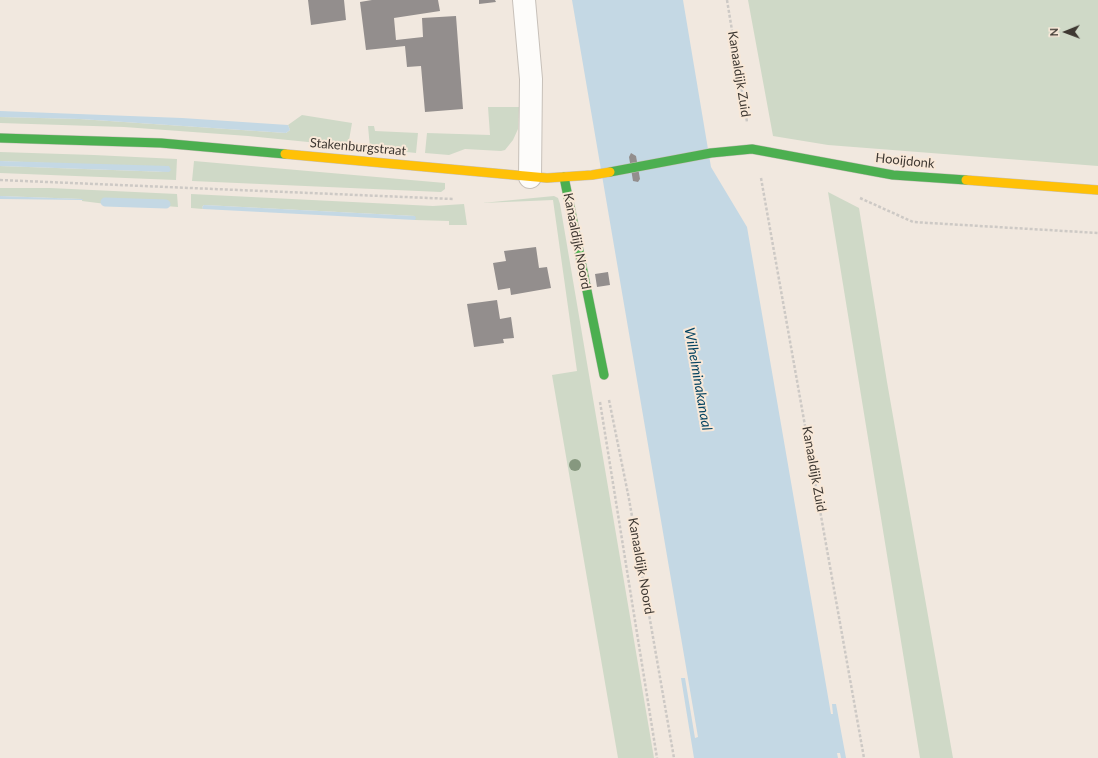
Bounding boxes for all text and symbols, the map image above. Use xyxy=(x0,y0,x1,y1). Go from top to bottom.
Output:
north arrow xyxy=(1046,12,1086,52)
text: N xyxy=(1047,28,1060,37)
street label: Kanaaldijk Zuid xyxy=(724,30,754,118)
street label: Stakenburgstraat xyxy=(309,135,407,159)
street label: Hooijdonk xyxy=(875,150,935,172)
street label: Kanaaldijk Noord xyxy=(560,191,594,291)
water label: Wilhelminakanaal xyxy=(681,326,715,432)
street label: Kanaaldijk Zuid xyxy=(799,425,829,513)
street label: Kanaaldijk Noord xyxy=(625,516,657,616)

